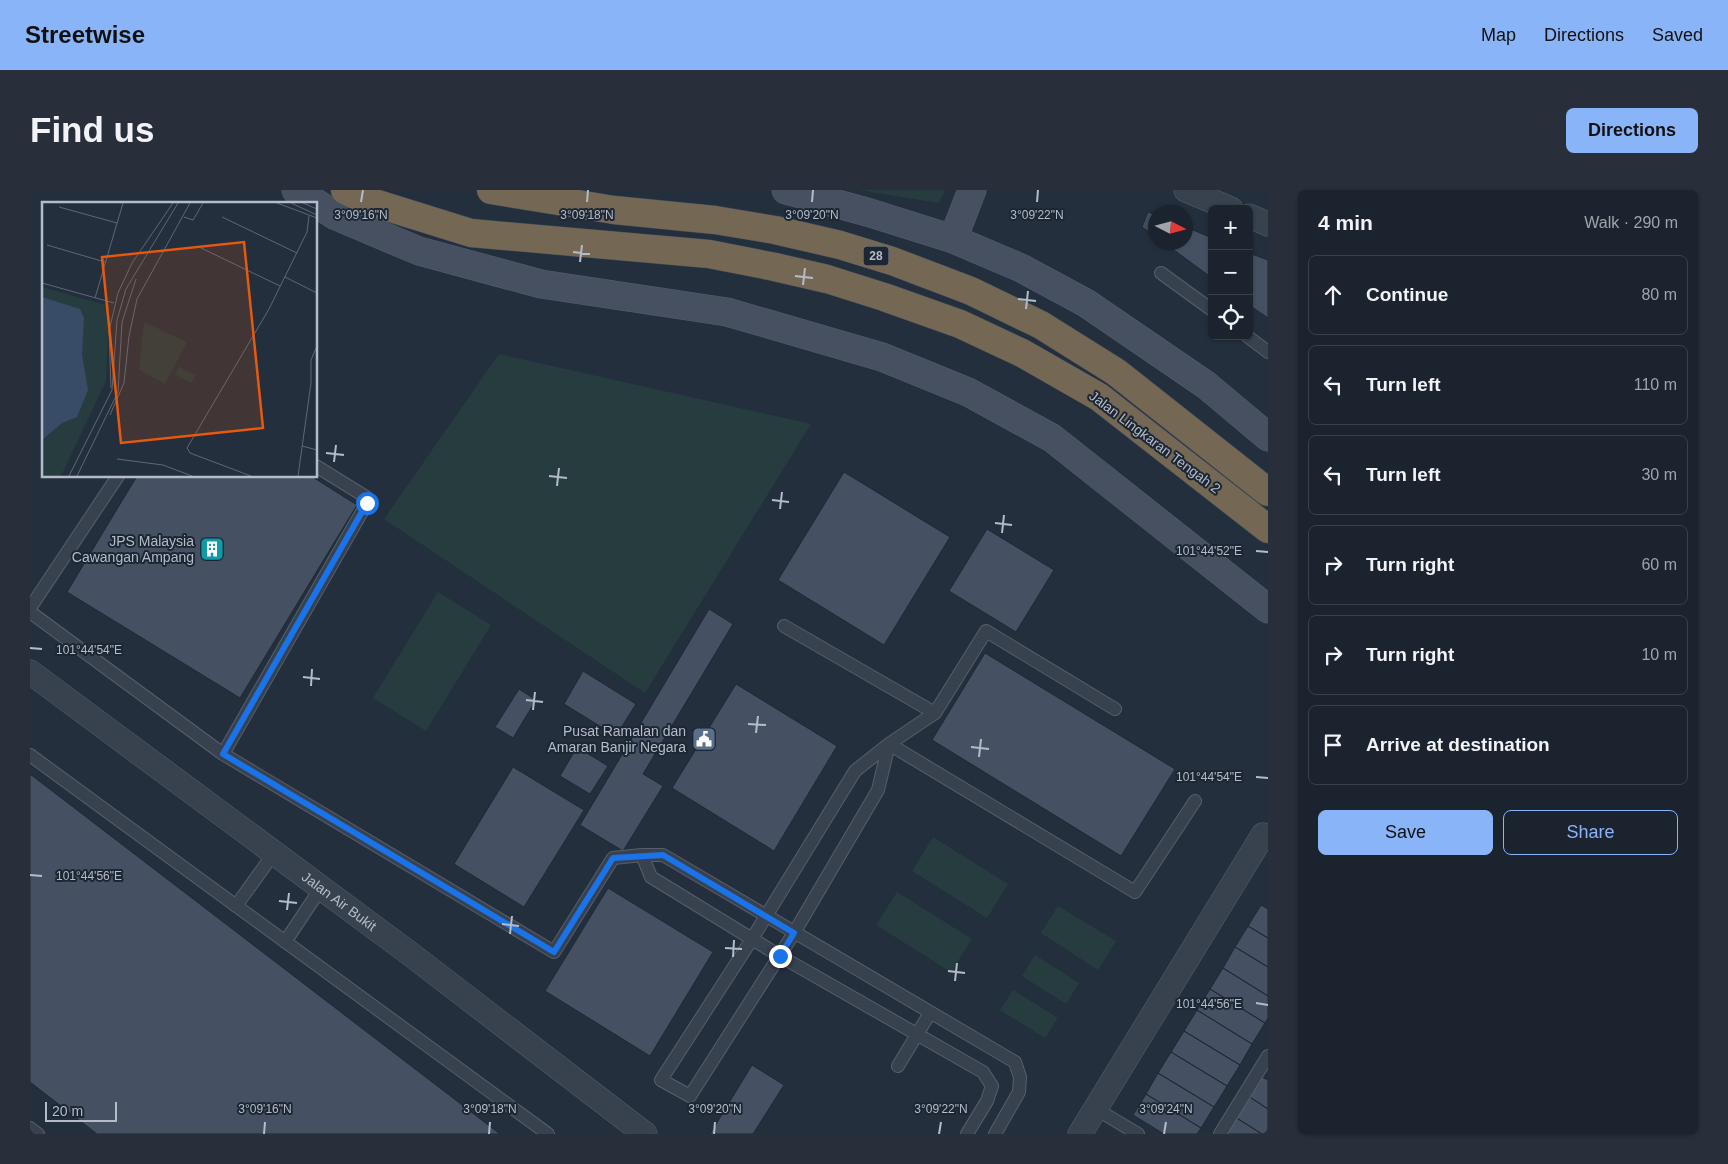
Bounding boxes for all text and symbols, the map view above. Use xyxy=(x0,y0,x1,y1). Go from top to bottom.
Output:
text: Streetwise xyxy=(25,21,145,48)
text: Map xyxy=(1481,25,1516,45)
text: Directions xyxy=(1544,25,1624,45)
text: Saved xyxy=(1652,25,1703,45)
button: Directions xyxy=(1566,108,1698,153)
text: Find us xyxy=(30,110,154,149)
inset map xyxy=(42,202,318,478)
north arrow xyxy=(1148,205,1193,250)
map controls xyxy=(1208,205,1253,340)
button: + xyxy=(1208,205,1253,250)
text: 3°09'16"N xyxy=(334,208,388,222)
text: 3°09'18"N xyxy=(560,208,614,222)
text: 3°09'20"N xyxy=(785,208,839,222)
text: 3°09'22"N xyxy=(1010,208,1064,222)
text: 4 min xyxy=(1318,211,1373,234)
text: Walk · 290 m xyxy=(1584,214,1678,231)
road number: 28 xyxy=(864,246,888,266)
button: − xyxy=(1208,250,1253,295)
icon: ahead xyxy=(1319,281,1347,309)
text: Continue xyxy=(1366,284,1448,305)
text: 80 m xyxy=(1641,286,1677,303)
button: locate xyxy=(1208,295,1253,340)
icon: left xyxy=(1319,371,1347,399)
text: Turn left xyxy=(1366,374,1441,395)
text: 110 m xyxy=(1634,376,1677,393)
street label: Jalan Lingkaran Tengah 2 xyxy=(1086,387,1224,497)
icon: left xyxy=(1319,461,1347,489)
text: Turn left xyxy=(1366,464,1441,485)
text: 30 m xyxy=(1641,466,1677,483)
route start xyxy=(356,492,379,515)
place label: JPS Malaysia Cawangan Ampang xyxy=(72,533,194,565)
building icon: JPS Malaysia Cawangan Ampang xyxy=(199,536,225,562)
text: 101°44'52"E xyxy=(1176,544,1242,558)
icon: right xyxy=(1319,551,1347,579)
text: Turn right xyxy=(1366,554,1454,575)
text: 60 m xyxy=(1641,556,1677,573)
icon: right xyxy=(1319,641,1347,669)
text: 101°44'54"E xyxy=(56,643,122,657)
text: Turn right xyxy=(1366,644,1454,665)
text: 10 m xyxy=(1641,646,1677,663)
place label: Pusat Ramalan dan Amaran Banjir Negara xyxy=(547,723,686,755)
public building icon: Pusat Ramalan dan Amaran Banjir Negara xyxy=(691,726,717,752)
icon: arrive xyxy=(1319,731,1347,759)
text: Arrive at destination xyxy=(1366,734,1550,755)
text: 101°44'54"E xyxy=(1176,770,1242,784)
button: Save xyxy=(1318,810,1493,855)
button: Share xyxy=(1503,810,1678,855)
street label: Jalan Air Bukit xyxy=(299,868,380,934)
text: 101°44'56"E xyxy=(56,869,122,883)
route end xyxy=(769,945,792,968)
text: 101°44'56"E xyxy=(1176,997,1242,1011)
scale bar xyxy=(45,1099,118,1122)
text: 3°09'16"N xyxy=(238,1102,292,1116)
text: 3°09'18"N xyxy=(463,1102,517,1116)
text: 3°09'20"N xyxy=(688,1102,742,1116)
text: 3°09'22"N xyxy=(914,1102,968,1116)
text: 3°09'24"N xyxy=(1139,1102,1193,1116)
text: 20 m xyxy=(52,1103,83,1119)

